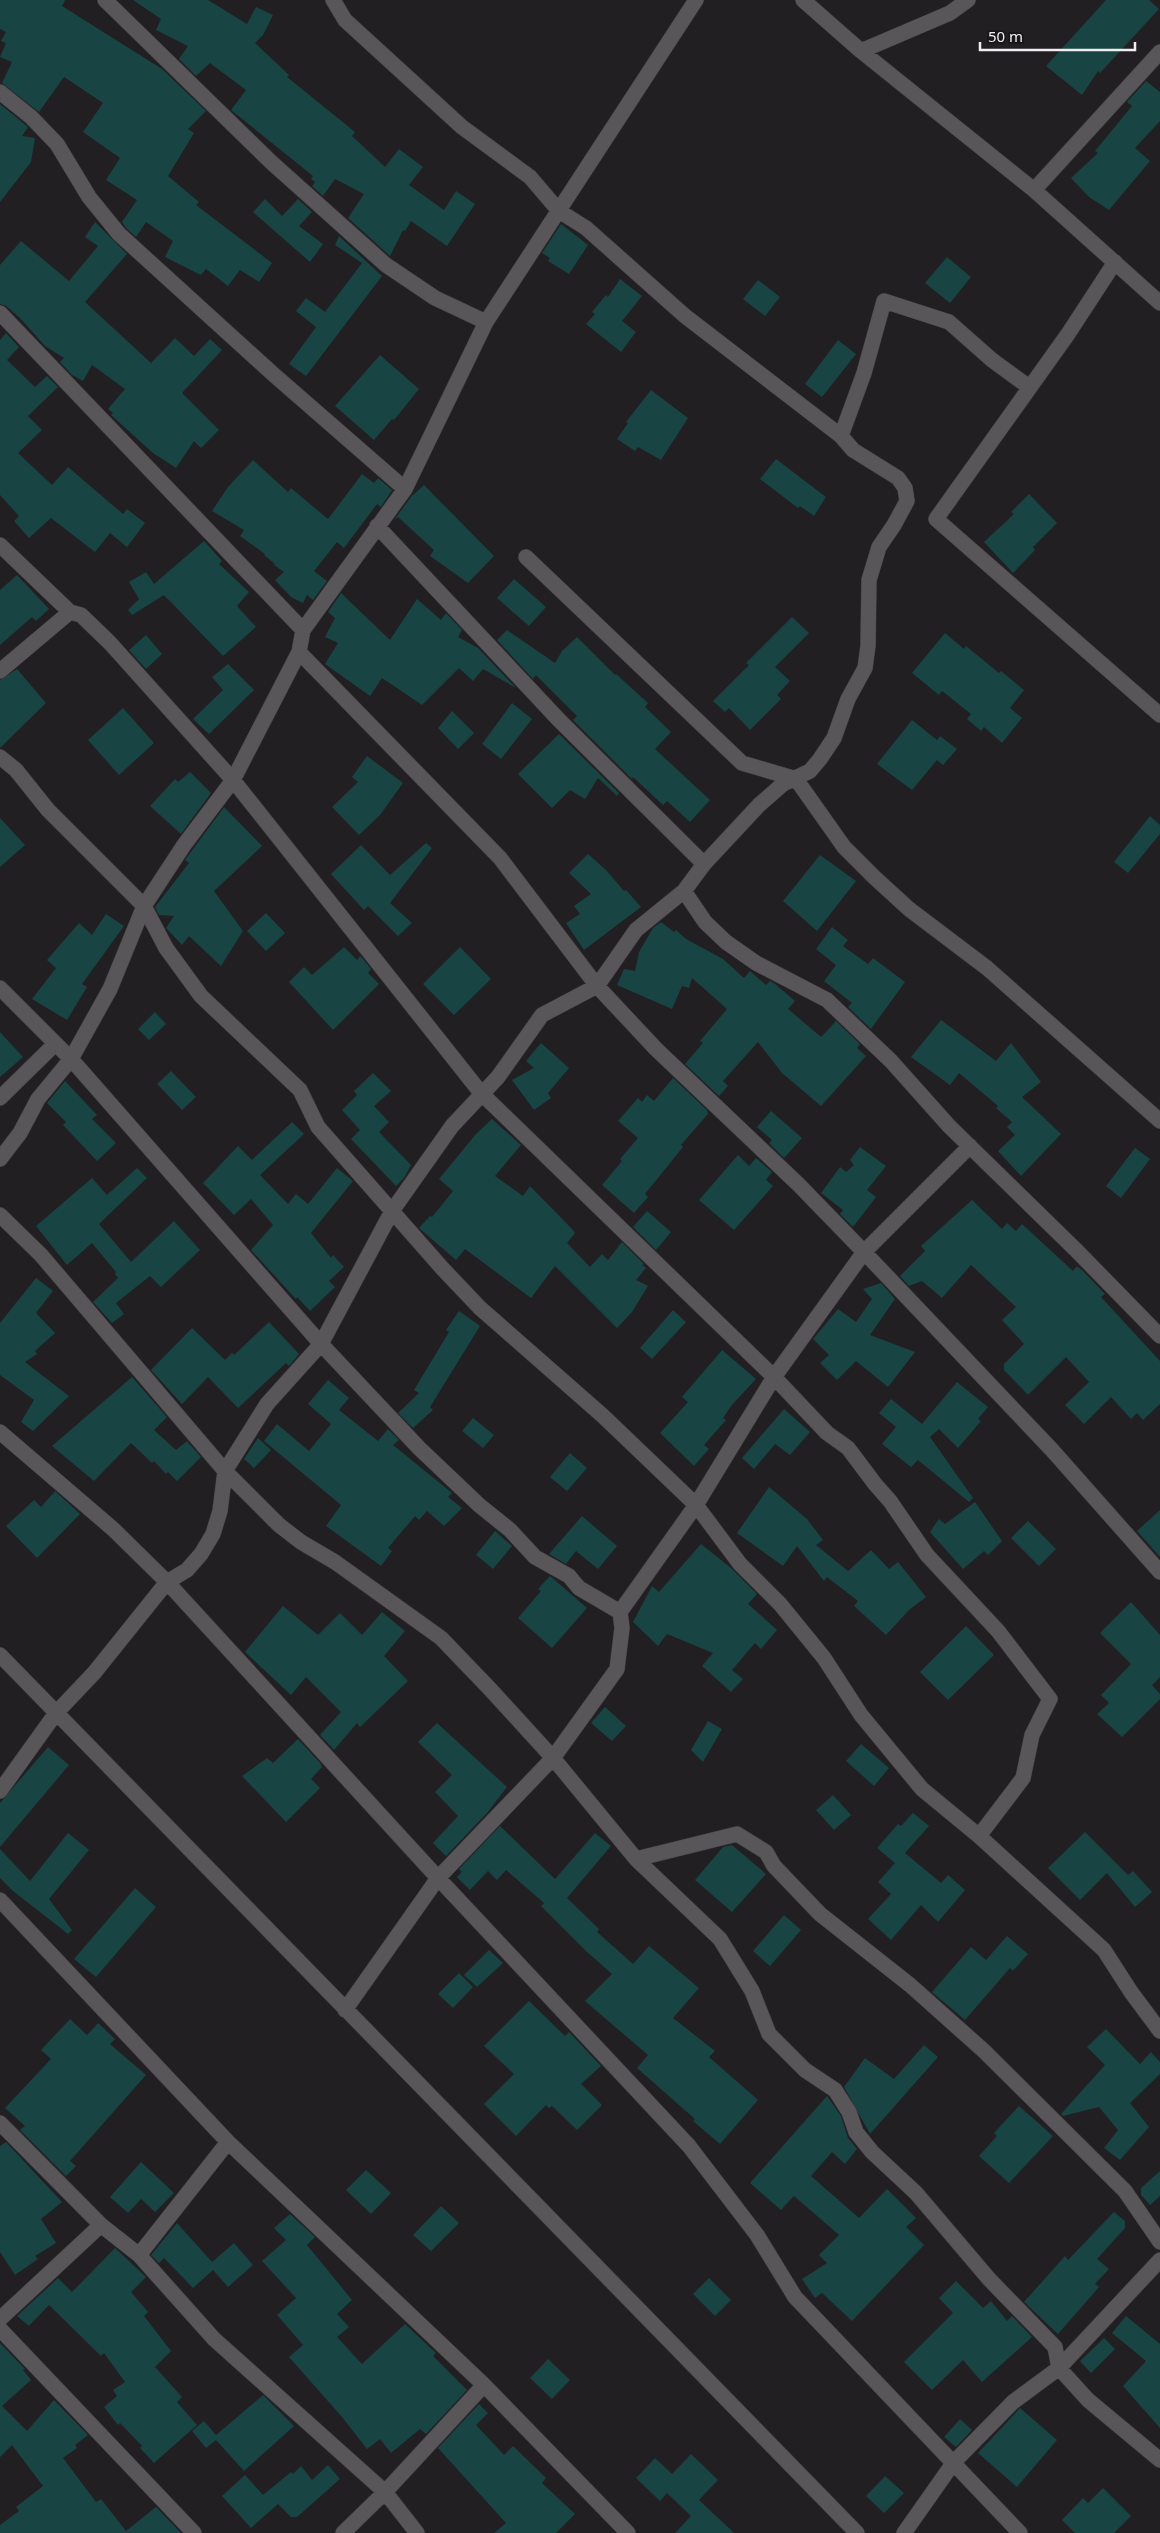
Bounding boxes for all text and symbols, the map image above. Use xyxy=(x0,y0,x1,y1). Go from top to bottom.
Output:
scale bar xyxy=(980,20,1135,52)
text: 50 m xyxy=(988,26,1023,46)

